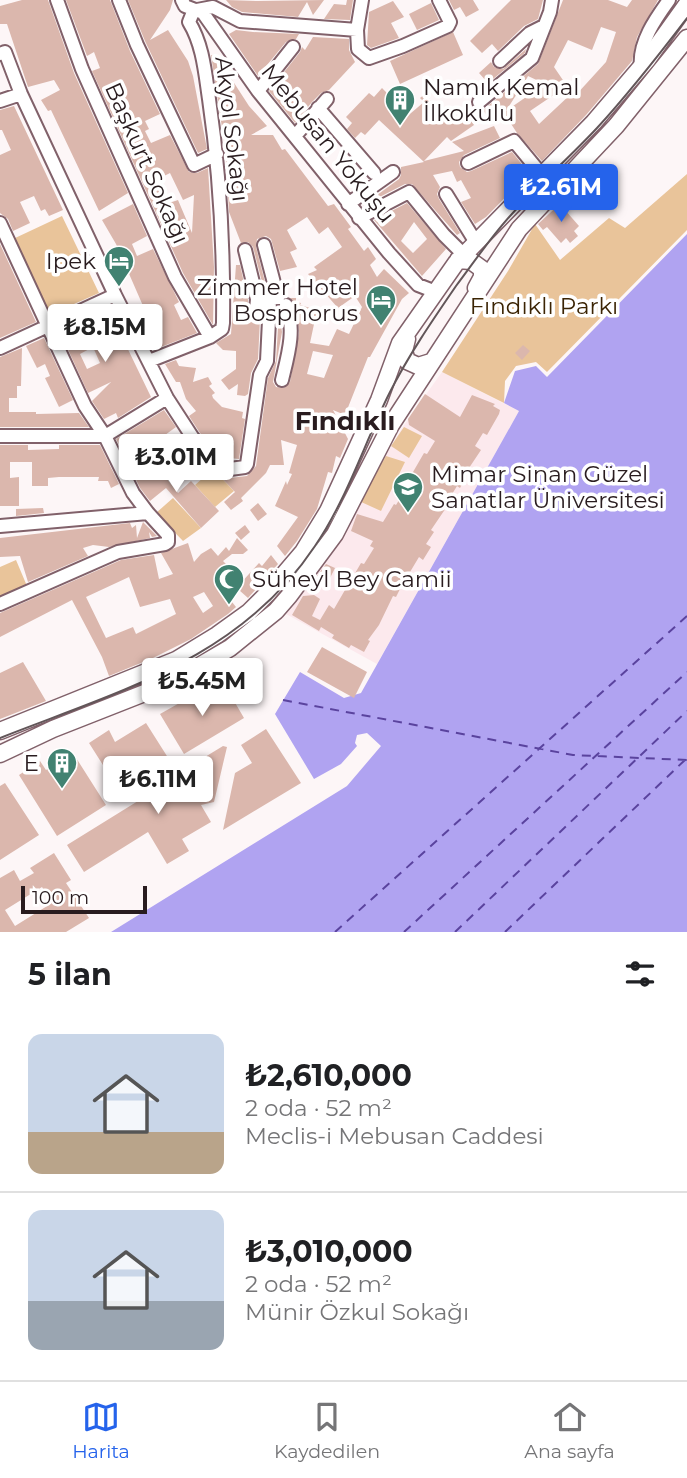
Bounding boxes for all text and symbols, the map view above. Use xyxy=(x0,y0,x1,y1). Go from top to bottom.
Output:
street label: Akyol Sokağı xyxy=(209,55,255,203)
street label: Mebusan Yokuşu xyxy=(255,58,401,228)
place label: Namık Kemal İlkokulu xyxy=(423,73,580,127)
street label: Başkurt Sokağı xyxy=(99,78,195,248)
building icon: Namık Kemal İlkokulu xyxy=(383,83,417,127)
pin: ₺2.61M xyxy=(504,164,618,224)
text: ₺2.61M xyxy=(520,173,602,201)
hotel icon: Ipek xyxy=(102,244,136,288)
place label: Ipek xyxy=(46,247,96,275)
place label: Zimmer Hotel Bosphorus xyxy=(197,273,358,327)
hotel icon: Zimmer Hotel Bosphorus xyxy=(364,283,398,327)
park label: Fındıklı Parkı xyxy=(470,292,618,320)
pin: ₺8.15M xyxy=(48,304,162,364)
text: ₺8.15M xyxy=(63,313,147,341)
district label: Fındıklı xyxy=(295,405,395,437)
pin: ₺3.01M xyxy=(119,434,233,494)
text: ₺3.01M xyxy=(135,443,217,471)
place label: Mimar Sinan Güzel Sanatlar Üniversitesi xyxy=(431,460,665,514)
school or university icon: Mimar Sinan Güzel Sanatlar Üniversitesi xyxy=(391,470,425,514)
mosque icon: Süheyl Bey Camii xyxy=(212,562,246,606)
place label: Süheyl Bey Camii xyxy=(252,565,452,593)
pin: ₺5.45M xyxy=(145,658,259,718)
text: ₺5.45M xyxy=(158,667,246,695)
building icon: E xyxy=(45,746,79,790)
place label: E xyxy=(24,749,39,777)
pin: ₺6.11M xyxy=(101,756,215,816)
text: ₺6.11M xyxy=(119,765,197,793)
scale bar xyxy=(21,883,147,915)
text: 100 m xyxy=(32,886,89,909)
icon: filters xyxy=(621,955,659,993)
text: 5 ilan xyxy=(28,956,112,993)
text: ₺2,610,000 xyxy=(245,1057,412,1094)
icon: home xyxy=(84,1062,168,1146)
text: 2 oda · 52 m² xyxy=(245,1094,392,1122)
text: Meclis-i Mebusan Caddesi xyxy=(245,1122,544,1150)
text: ₺3,010,000 xyxy=(245,1233,413,1270)
icon: home xyxy=(84,1238,168,1322)
text: 2 oda · 52 m² xyxy=(245,1270,392,1298)
text: Münir Özkul Sokağı xyxy=(245,1298,469,1326)
tab: Harita xyxy=(72,1398,130,1463)
tab: Kaydedilen xyxy=(274,1398,380,1463)
tab: Ana sayfa xyxy=(524,1398,615,1463)

